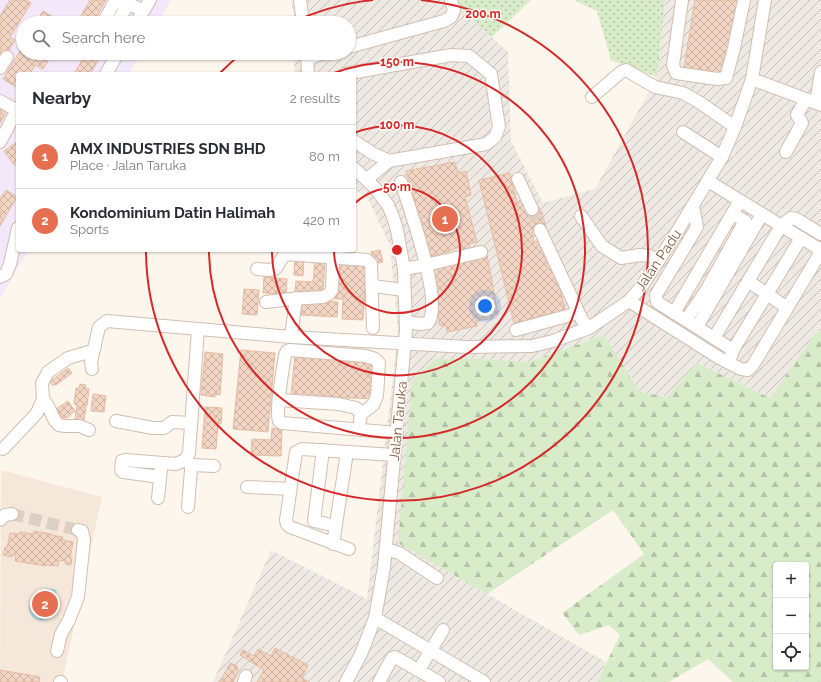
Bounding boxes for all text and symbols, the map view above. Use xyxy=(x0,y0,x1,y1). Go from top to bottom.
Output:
text: 200 m xyxy=(465,7,501,21)
search box xyxy=(16,16,356,60)
icon: search xyxy=(30,27,52,49)
text: Search here xyxy=(62,29,145,47)
text: 150 m xyxy=(380,55,414,69)
text: Nearby xyxy=(32,88,91,108)
text: 2 results xyxy=(290,91,340,106)
text: 100 m xyxy=(380,118,414,132)
text: AMX INDUSTRIES SDN BHD xyxy=(70,140,266,158)
text: 1 xyxy=(42,149,48,164)
text: 80 m xyxy=(309,149,340,164)
text: Place · Jalan Taruka xyxy=(70,158,186,173)
text: 50 m xyxy=(383,180,411,194)
text: Kondominium Datin Halimah xyxy=(70,204,275,222)
pin: 1 xyxy=(432,204,458,234)
text: 2 xyxy=(41,213,49,228)
text: 420 m xyxy=(303,213,340,228)
text: Sports xyxy=(70,222,109,237)
street label: Jalan Padu xyxy=(632,226,684,294)
centre of rings xyxy=(390,243,404,257)
your location xyxy=(475,296,495,316)
street label: Jalan Taruka xyxy=(386,380,410,462)
map controls xyxy=(773,562,809,670)
button: + xyxy=(773,562,809,598)
pin: 2 xyxy=(32,589,58,619)
button: − xyxy=(773,598,809,634)
button: locate xyxy=(773,634,809,670)

